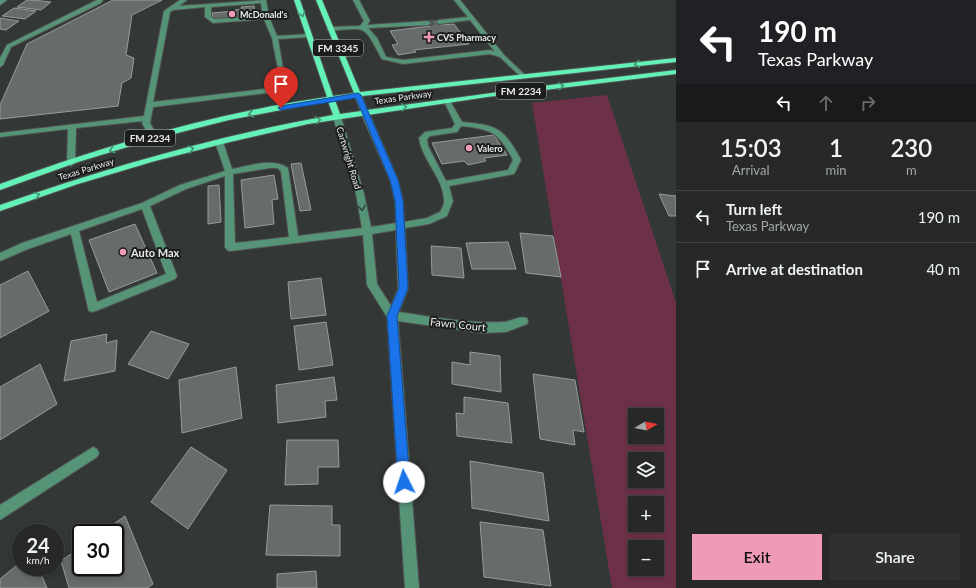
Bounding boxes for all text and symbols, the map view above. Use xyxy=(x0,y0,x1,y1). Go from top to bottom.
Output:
marker: McDonald's xyxy=(227,9,237,19)
place label: McDonald's xyxy=(240,9,287,20)
one-way arrow xyxy=(297,10,306,17)
text: 190 m xyxy=(758,14,837,48)
icon: left xyxy=(692,16,744,68)
marker: CVS Pharmacy xyxy=(424,32,434,42)
place label: CVS Pharmacy xyxy=(437,32,496,43)
road number: FM 3345 xyxy=(313,40,363,56)
text: Texas Parkway xyxy=(758,48,873,70)
one-way arrow xyxy=(634,59,640,68)
pin xyxy=(264,67,298,108)
icon: arrive xyxy=(270,73,292,95)
one-way arrow xyxy=(557,82,564,91)
road number: FM 2234 xyxy=(496,83,546,99)
street label: Texas Parkway xyxy=(374,87,433,106)
icon: left xyxy=(773,92,795,114)
icon: ahead xyxy=(815,92,837,114)
icon: right xyxy=(857,92,879,114)
one-way arrow xyxy=(401,103,407,112)
one-way arrow xyxy=(248,109,254,117)
one-way arrow xyxy=(315,116,321,125)
street label: Cartwright Road xyxy=(334,125,364,191)
road number: FM 2234 xyxy=(125,130,175,146)
text: 15:03 xyxy=(720,133,782,162)
text: 1 xyxy=(829,133,843,162)
text: 230 xyxy=(890,133,932,162)
marker: Valero xyxy=(464,143,474,153)
place label: Valero xyxy=(476,143,503,154)
one-way arrow xyxy=(109,145,116,154)
one-way arrow xyxy=(187,145,194,154)
street label: Texas Parkway xyxy=(57,155,116,183)
text: Arrival xyxy=(732,162,769,178)
text: min xyxy=(825,162,847,178)
text: m xyxy=(906,162,917,178)
one-way arrow xyxy=(33,191,40,200)
text: Turn left xyxy=(726,200,782,218)
one-way arrow xyxy=(358,205,366,211)
icon: left xyxy=(692,206,714,228)
text: 190 m xyxy=(918,208,960,226)
text: Texas Parkway xyxy=(726,218,809,234)
place label: Auto Max xyxy=(130,246,180,259)
marker: Auto Max xyxy=(118,247,128,257)
icon: arrive xyxy=(692,258,714,280)
text: Arrive at destination xyxy=(726,260,863,278)
text: 40 m xyxy=(926,260,960,278)
street label: Fawn Court xyxy=(429,315,487,333)
north arrow xyxy=(628,408,664,444)
map controls xyxy=(628,408,664,576)
button: layers xyxy=(628,452,664,488)
position arrow xyxy=(383,461,425,503)
button: + xyxy=(628,496,664,532)
speed limit sign: 30 xyxy=(72,524,124,576)
text: 24 xyxy=(26,533,50,557)
button: Exit xyxy=(692,534,822,580)
button: Share xyxy=(830,534,960,580)
button: − xyxy=(628,540,664,576)
text: km/h xyxy=(26,554,50,566)

